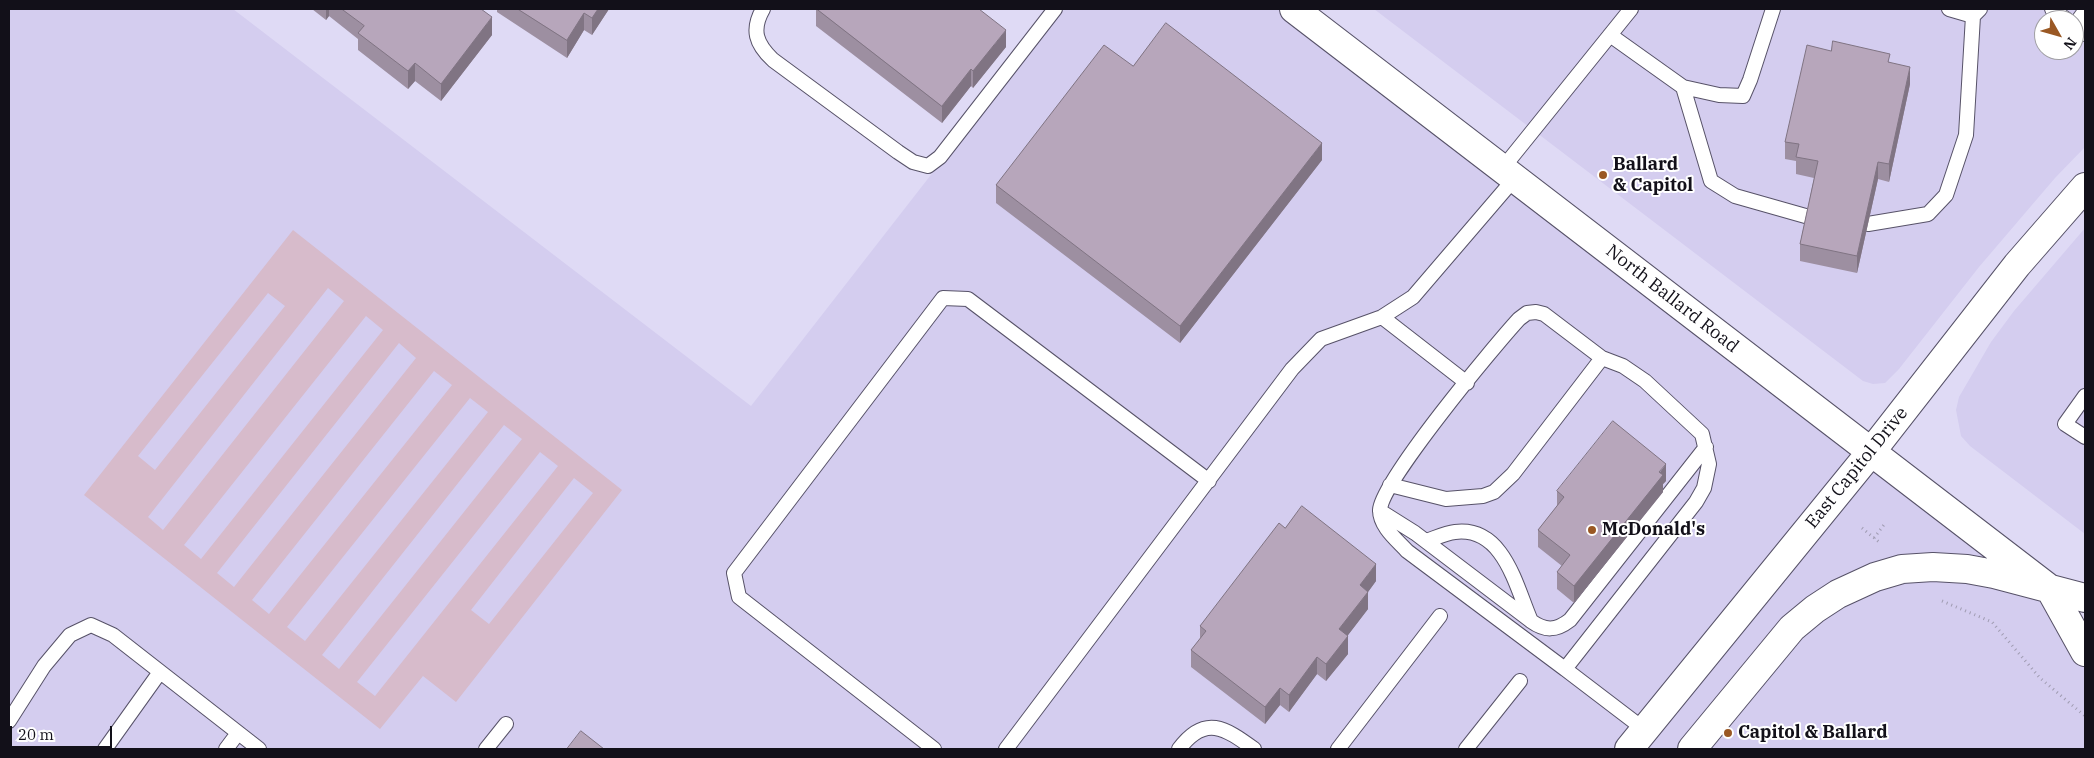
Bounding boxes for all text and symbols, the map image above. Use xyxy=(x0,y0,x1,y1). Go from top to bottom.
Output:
north arrow xyxy=(2034,10,2084,60)
text: N xyxy=(2060,34,2081,54)
place label: Ballard & Capitol xyxy=(1613,154,1693,196)
marker: Ballard & Capitol xyxy=(1597,169,1609,181)
street label: North Ballard Road xyxy=(1601,240,1743,358)
street label: East Capitol Drive xyxy=(1801,403,1913,533)
place label: McDonald's xyxy=(1602,519,1705,541)
marker: McDonald's xyxy=(1586,524,1598,536)
scale bar xyxy=(12,716,115,748)
place label: Capitol & Ballard xyxy=(1738,722,1888,744)
text: 20 m xyxy=(18,725,54,744)
marker: Capitol & Ballard xyxy=(1722,727,1734,739)

